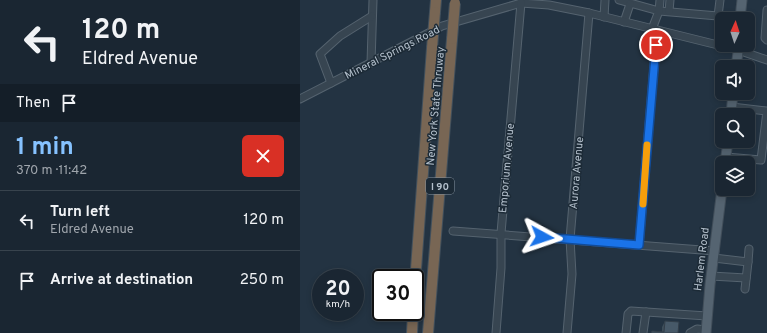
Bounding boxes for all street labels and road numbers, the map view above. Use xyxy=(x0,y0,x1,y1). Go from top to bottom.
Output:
street label: Mineral Springs Road xyxy=(343,23,442,83)
street label: New York State Thruway xyxy=(424,46,448,166)
street label: Emporium Avenue xyxy=(496,123,518,214)
street label: Aurora Avenue xyxy=(567,136,587,210)
road number: I 90 xyxy=(426,178,454,194)
street label: Harlem Road xyxy=(691,227,713,292)

